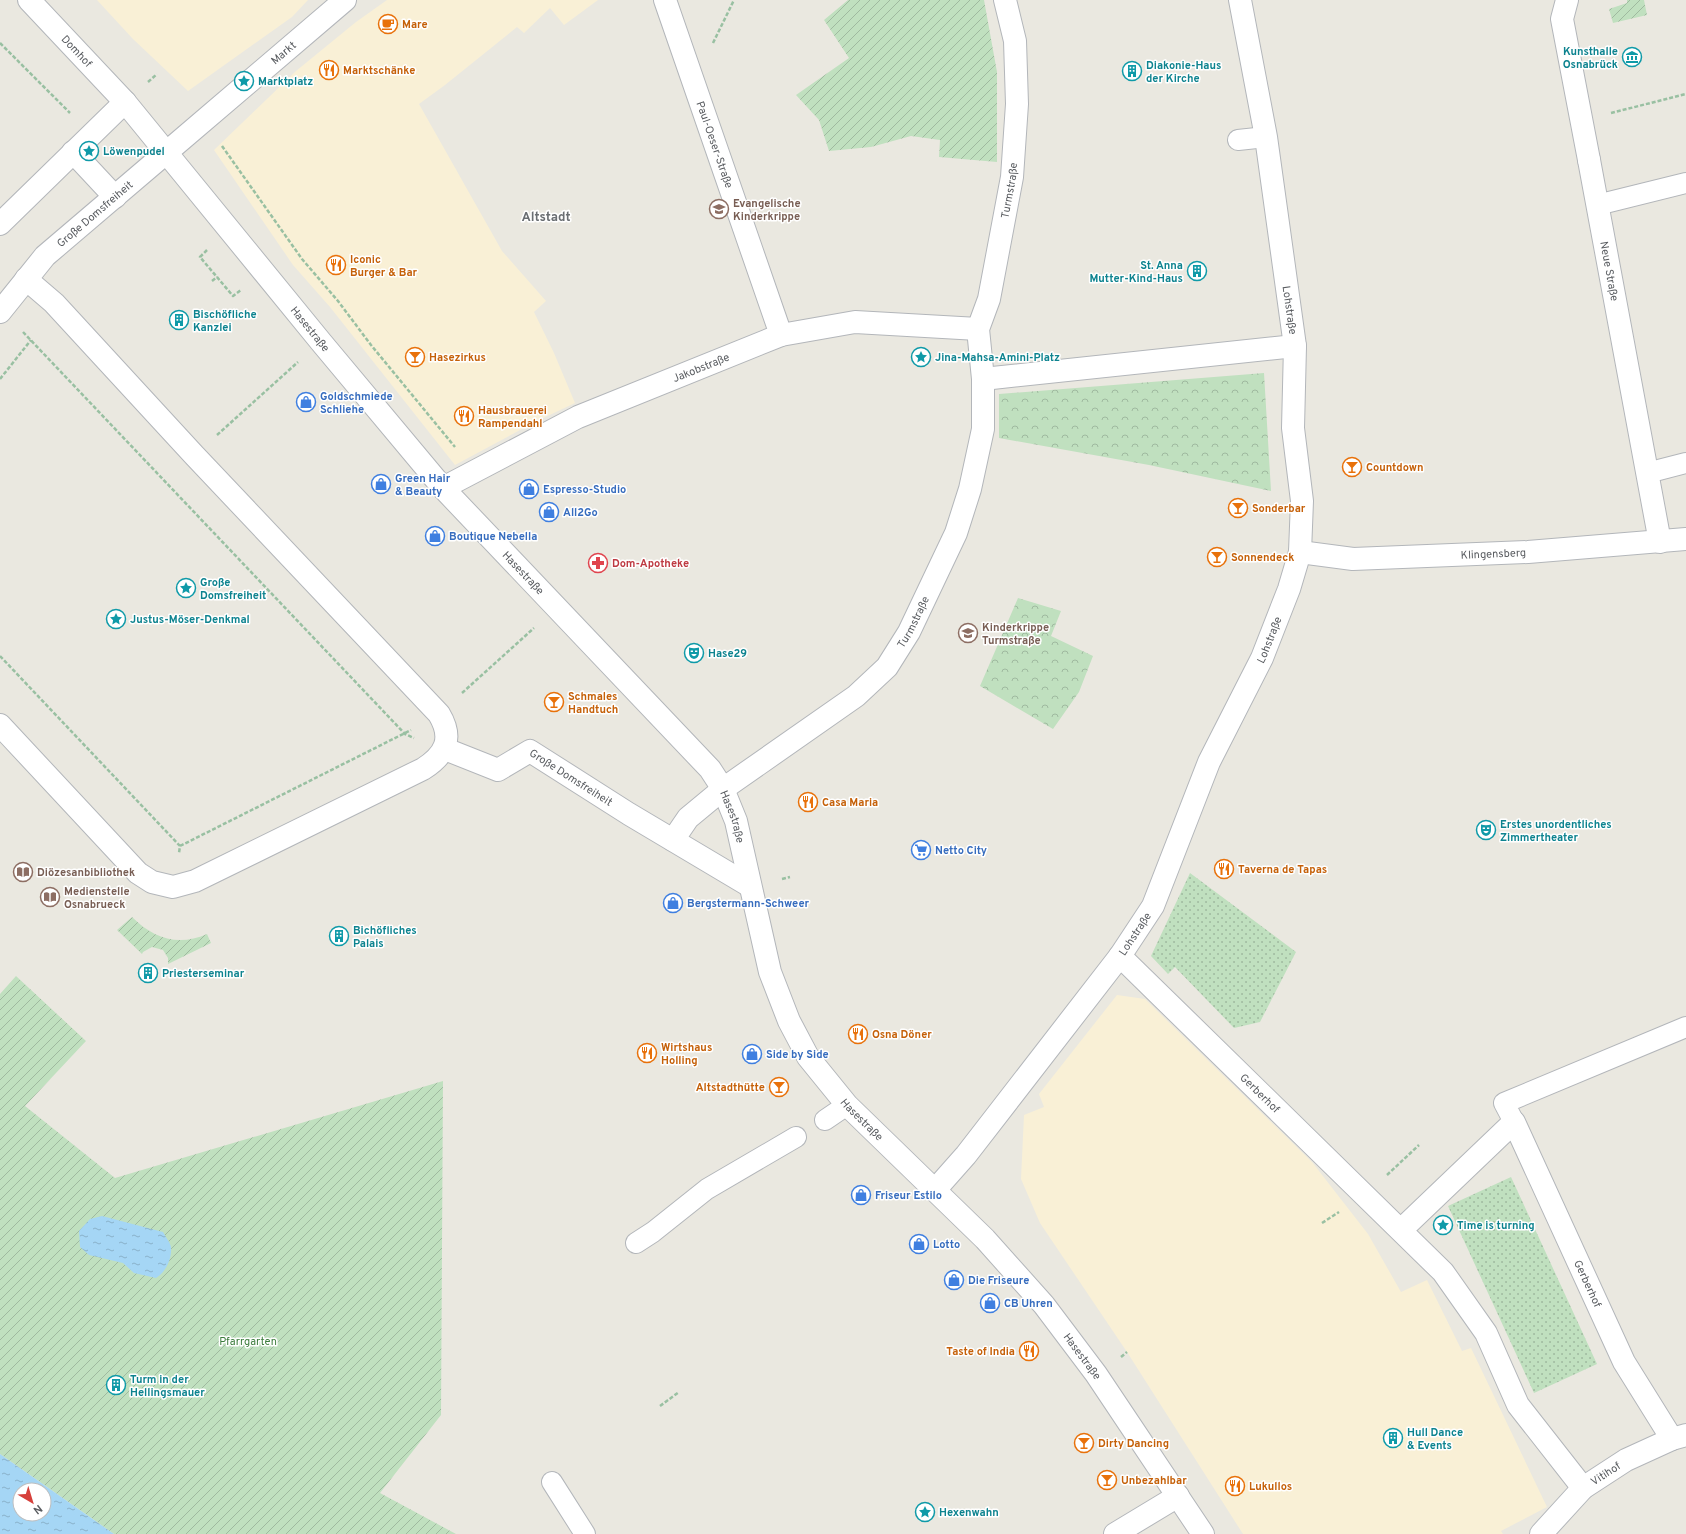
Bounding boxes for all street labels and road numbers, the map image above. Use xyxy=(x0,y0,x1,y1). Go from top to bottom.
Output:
street label: Domhof xyxy=(58,33,95,71)
street label: Markt xyxy=(269,39,299,68)
street label: Paul-Oeser-Straße xyxy=(693,100,736,190)
street label: Turmstraße xyxy=(998,162,1021,220)
street label: Große Domsfreiheit xyxy=(54,178,136,251)
street label: Neue Straße xyxy=(1596,240,1621,302)
street label: Lohstraße xyxy=(1279,285,1299,335)
street label: Hasestraße xyxy=(287,304,332,355)
street label: Jakobstraße xyxy=(671,351,732,386)
street label: Klingensberg xyxy=(1460,546,1526,563)
street label: Hasestraße xyxy=(499,549,547,598)
street label: Turmstraße xyxy=(895,594,933,651)
street label: Lohstraße xyxy=(1254,615,1286,666)
street label: Große Domsfreiheit xyxy=(526,746,615,810)
street label: Hasestraße xyxy=(716,789,747,844)
street label: Lohstraße xyxy=(1116,910,1155,959)
street label: Gerberhof xyxy=(1236,1071,1283,1117)
street label: Hasestraße xyxy=(837,1096,886,1144)
street label: Gerberhof xyxy=(1570,1258,1604,1310)
street label: Hasestraße xyxy=(1060,1331,1104,1383)
street label: Vitihof xyxy=(1588,1459,1624,1489)

